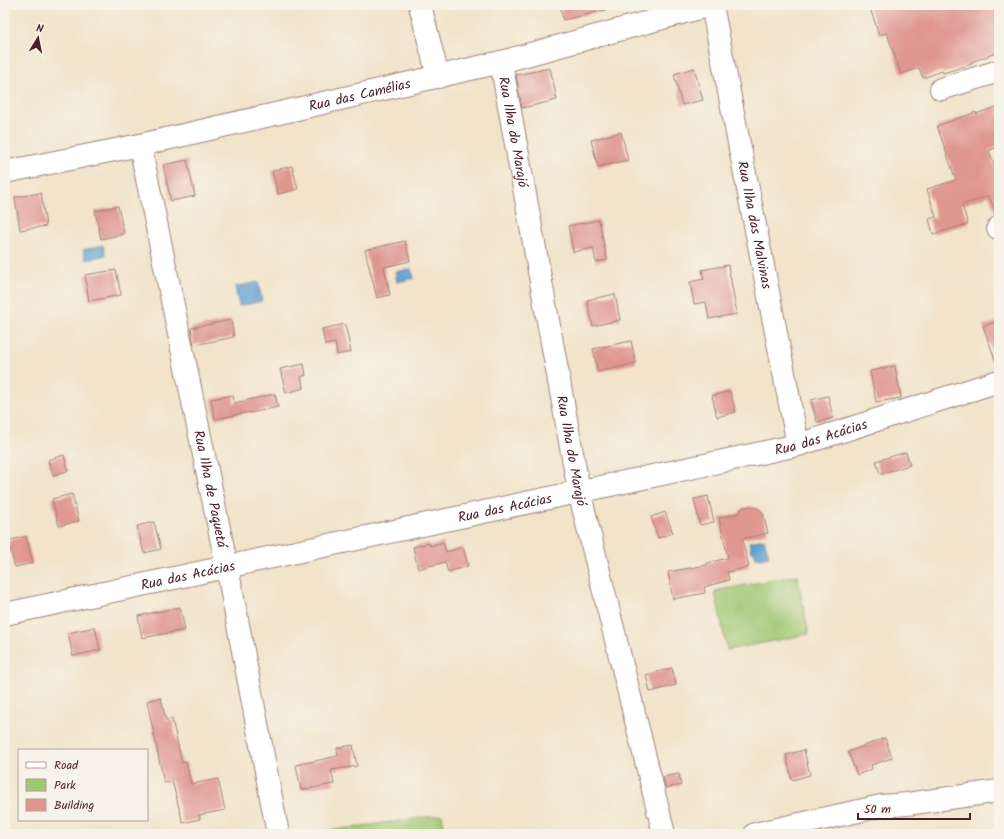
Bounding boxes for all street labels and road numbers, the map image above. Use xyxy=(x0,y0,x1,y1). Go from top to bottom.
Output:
street label: Rua das Camélias xyxy=(307,73,413,118)
street label: Rua Ilha do Marajó xyxy=(492,75,534,190)
street label: Rua Ilha das Malvinas xyxy=(731,159,777,291)
street label: Rua Ilha do Marajó xyxy=(550,394,593,509)
street label: Rua das Acácias xyxy=(773,414,870,462)
street label: Rua Ilha de Paquetá xyxy=(187,428,233,551)
street label: Rua das Acácias xyxy=(456,488,554,529)
street label: Rua das Acácias xyxy=(139,555,237,597)

